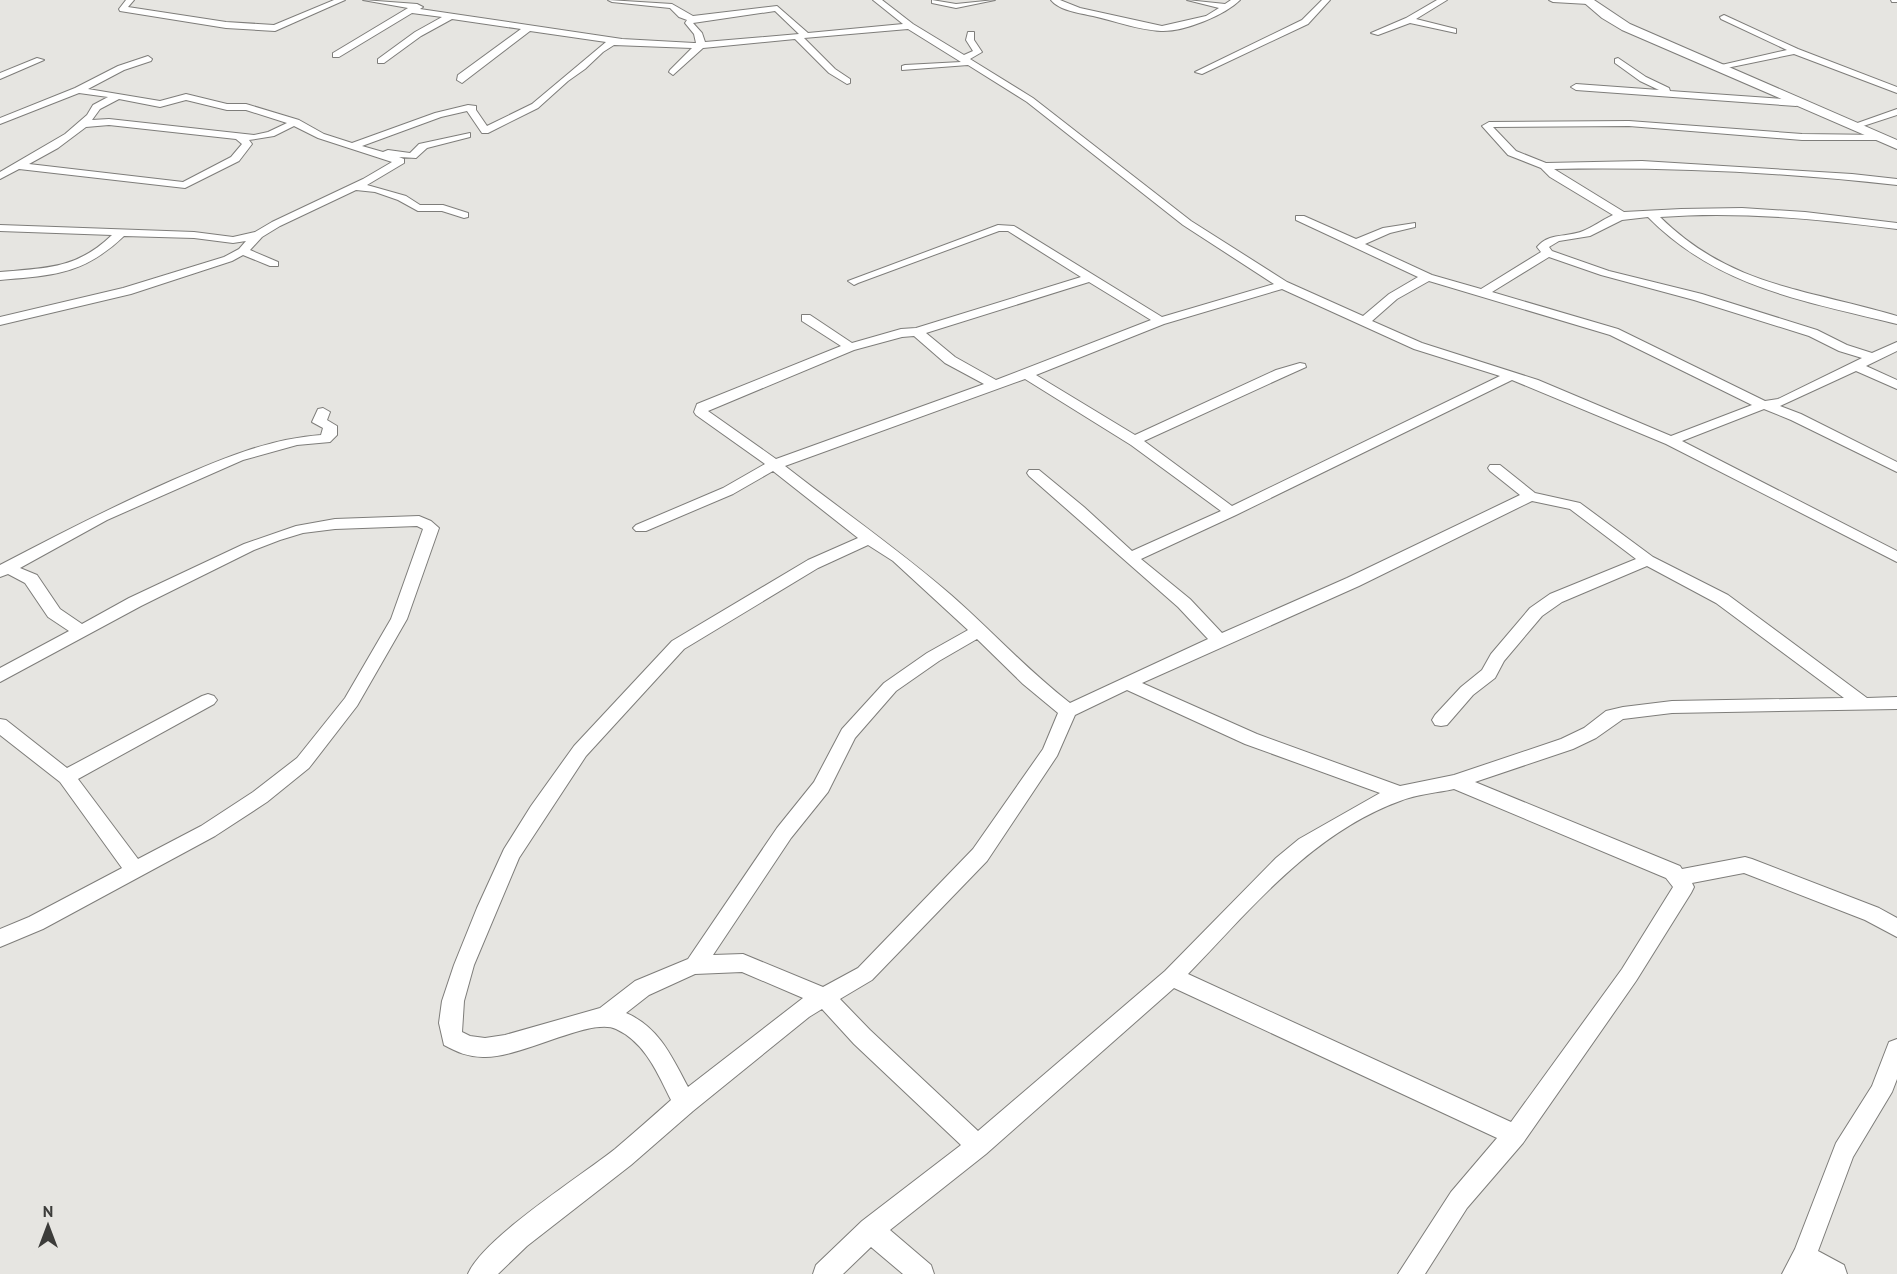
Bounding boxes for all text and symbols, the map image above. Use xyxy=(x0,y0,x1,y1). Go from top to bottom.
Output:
north arrow xyxy=(18,1196,78,1256)
text: N xyxy=(43,1201,53,1221)

